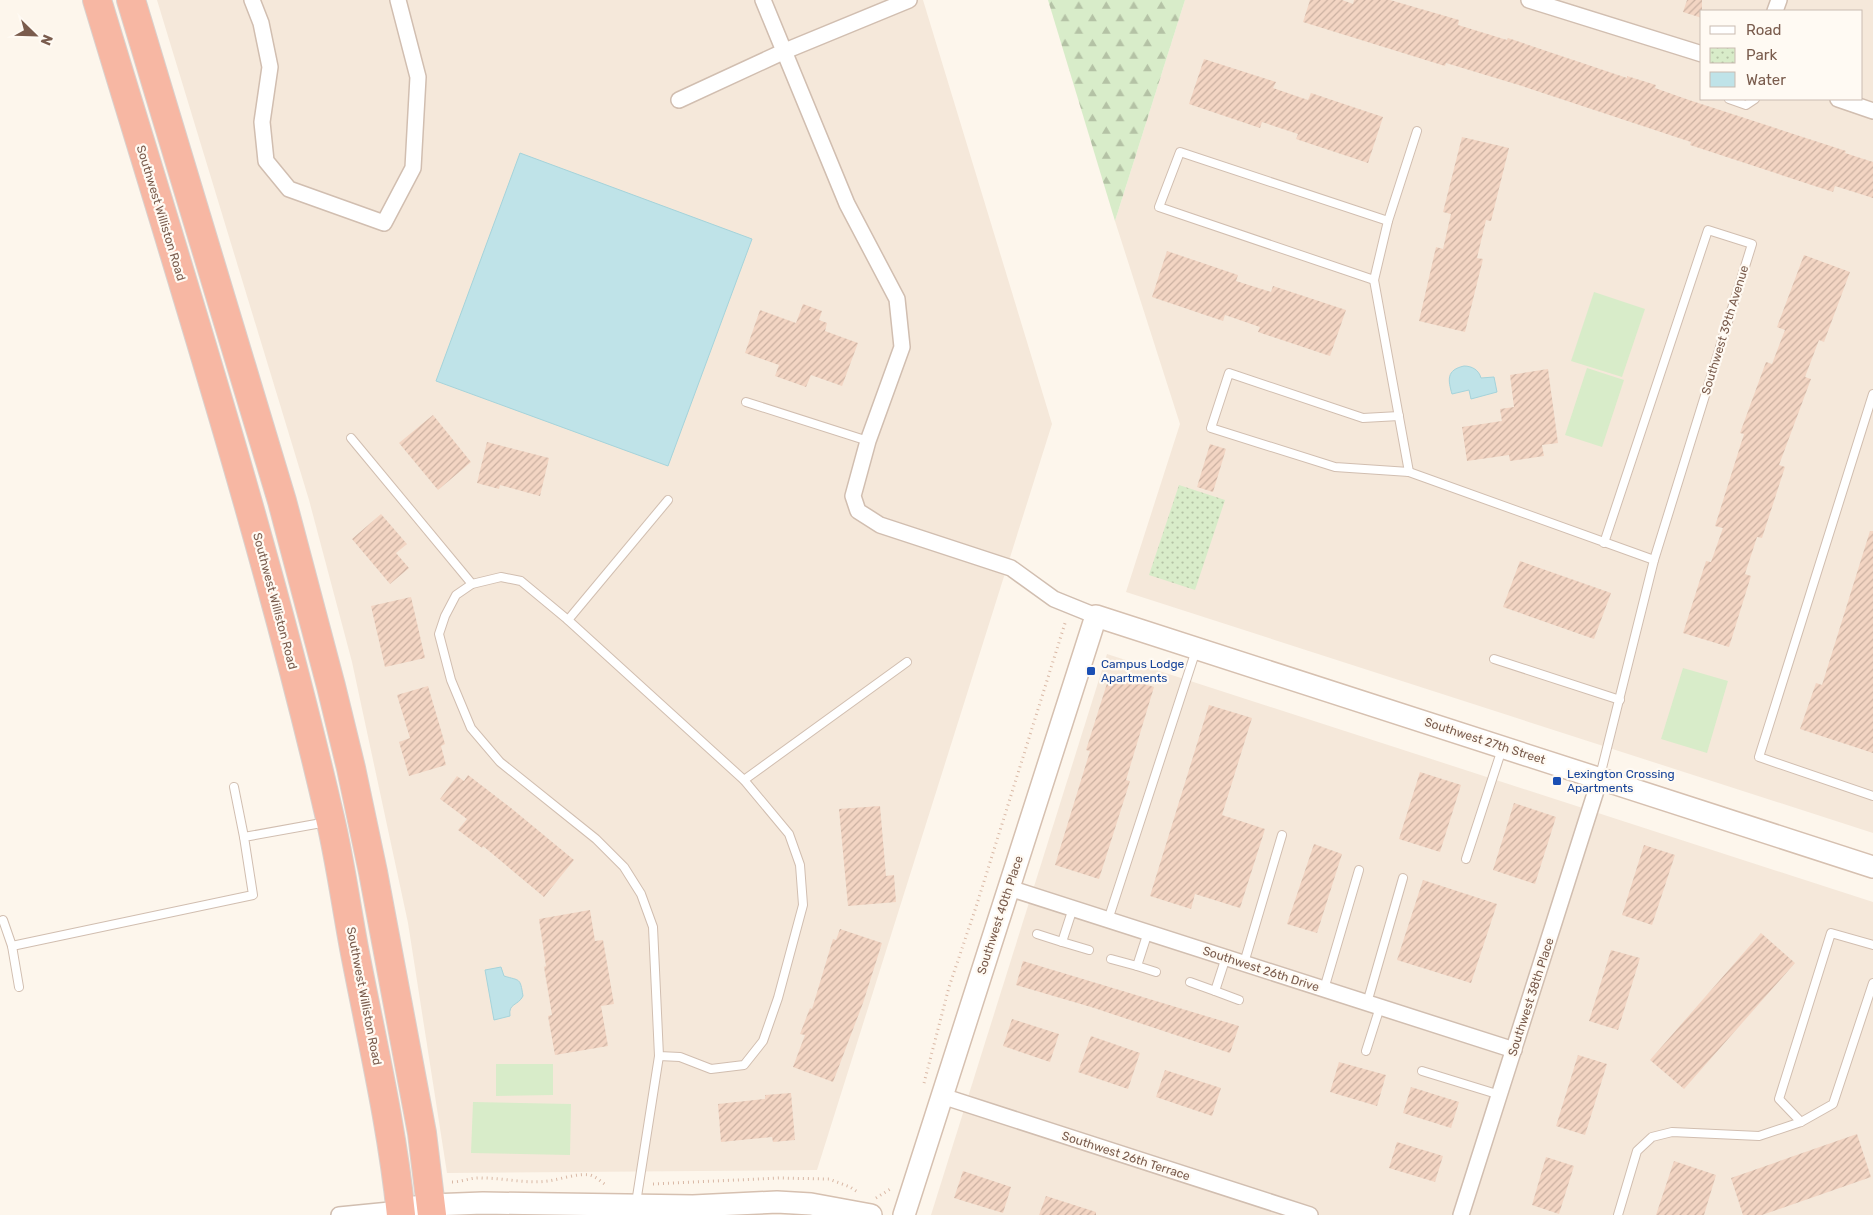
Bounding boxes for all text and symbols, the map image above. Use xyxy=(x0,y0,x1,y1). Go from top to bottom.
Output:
north arrow xyxy=(10,10,60,60)
legend xyxy=(1700,10,1863,100)
text: Road xyxy=(1746,21,1782,39)
text: N xyxy=(37,32,56,48)
text: Park xyxy=(1746,46,1777,64)
text: Water xyxy=(1746,71,1786,89)
street label: Southwest Williston Road xyxy=(134,144,188,282)
street label: Southwest 39th Avenue xyxy=(1699,263,1751,396)
street label: Southwest Williston Road xyxy=(250,531,300,671)
place label: Campus Lodge Apartments xyxy=(1101,657,1185,685)
marker: Campus Lodge Apartments xyxy=(1085,665,1097,677)
street label: Southwest 27th Street xyxy=(1423,715,1547,767)
place label: Lexington Crossing Apartments xyxy=(1567,767,1675,795)
marker: Lexington Crossing Apartments xyxy=(1551,775,1563,787)
street label: Southwest 40th Place xyxy=(974,854,1026,976)
street label: Southwest Williston Road xyxy=(344,926,384,1066)
street label: Southwest 38th Place xyxy=(1505,936,1557,1058)
street label: Southwest 26th Drive xyxy=(1201,944,1321,995)
street label: Southwest 26th Terrace xyxy=(1060,1129,1192,1183)

